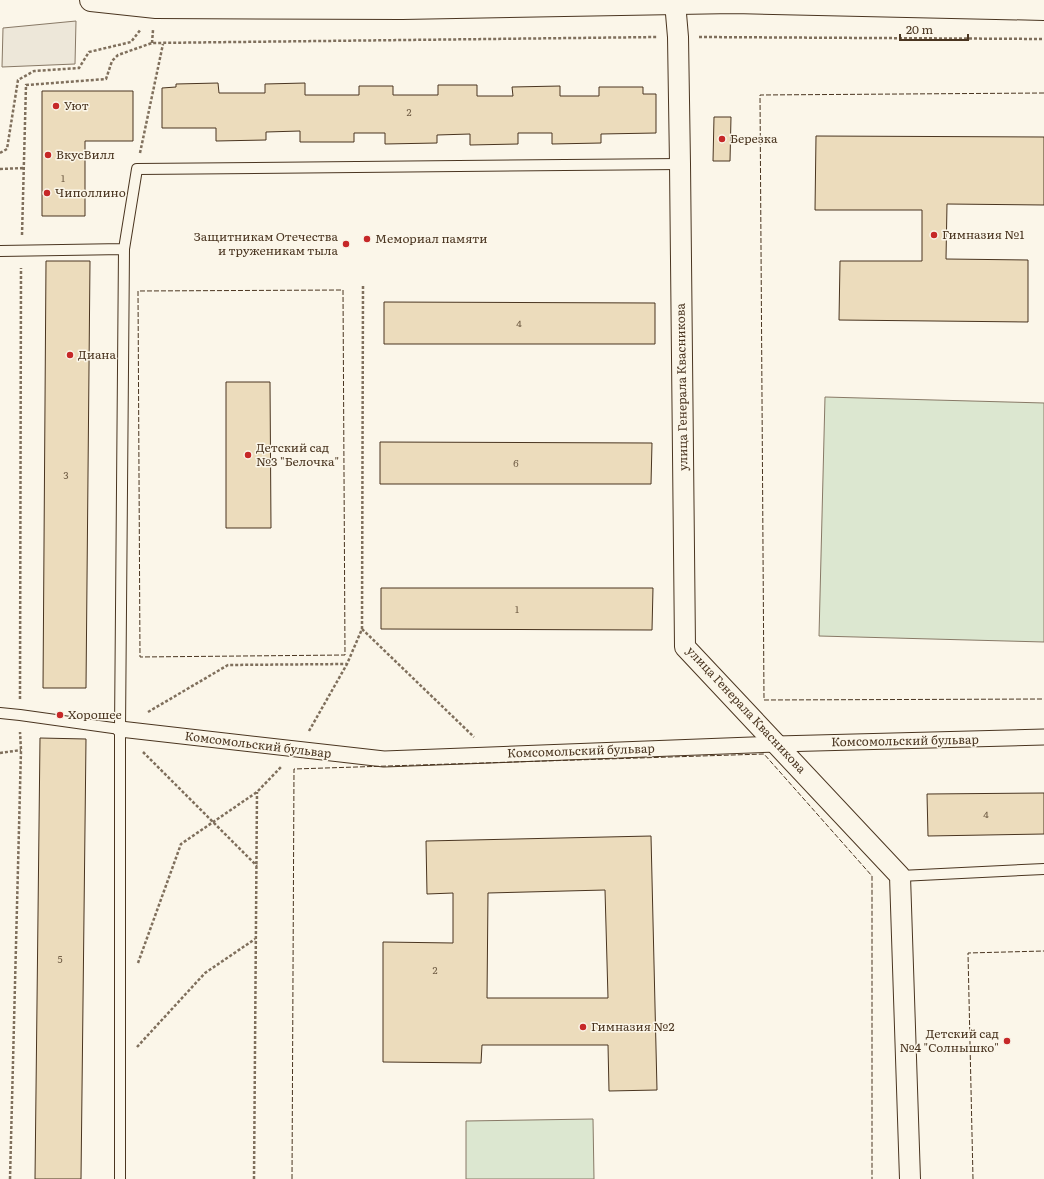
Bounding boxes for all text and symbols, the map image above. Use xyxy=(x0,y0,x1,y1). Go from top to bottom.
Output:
scale bar xyxy=(900,16,968,42)
text: 20 m xyxy=(906,20,933,38)
place label: Уют xyxy=(64,96,89,114)
marker: Уют xyxy=(51,101,61,111)
house number: 2 xyxy=(406,104,412,119)
place label: Березка xyxy=(730,129,778,147)
marker: Березка xyxy=(717,134,727,144)
place label: ВкусВилл xyxy=(56,145,115,163)
marker: ВкусВилл xyxy=(43,150,53,160)
house number: 1 xyxy=(61,170,65,185)
place label: Чиполлино xyxy=(55,183,126,201)
marker: Чиполлино xyxy=(42,188,52,198)
place label: Гимназия №1 xyxy=(942,225,1024,243)
place label: Защитникам Отечества и труженикам тыла xyxy=(194,227,339,259)
place label: Мемориал памяти xyxy=(375,229,488,247)
marker: Гимназия №1 xyxy=(929,230,939,240)
marker: Мемориал памяти xyxy=(362,234,372,244)
marker: Защитникам Отечества и труженикам тыла xyxy=(341,239,351,249)
street label: улица Генерала Квасникова xyxy=(671,302,691,471)
house number: 4 xyxy=(516,315,522,330)
place label: Диана xyxy=(78,345,117,363)
marker: Диана xyxy=(65,350,75,360)
place label: Детский сад №3 "Белочка" xyxy=(256,438,339,470)
marker: Детский сад №3 "Белочка" xyxy=(243,450,253,460)
house number: 6 xyxy=(513,455,519,470)
house number: 3 xyxy=(63,467,69,482)
house number: 1 xyxy=(515,601,519,616)
street label: улица Генерала Квасникова xyxy=(683,642,811,777)
place label: Хорошее xyxy=(68,705,122,723)
marker: Хорошее xyxy=(55,710,65,720)
street label: Комсомольский бульвар xyxy=(184,726,333,762)
street label: Комсомольский бульвар xyxy=(831,730,979,750)
street label: Комсомольский бульвар xyxy=(507,738,655,762)
house number: 4 xyxy=(983,806,989,821)
house number: 5 xyxy=(57,951,63,966)
house number: 2 xyxy=(432,962,438,977)
place label: Гимназия №2 xyxy=(591,1017,674,1035)
marker: Гимназия №2 xyxy=(578,1022,588,1032)
place label: Детский сад №4 "Солнышко" xyxy=(899,1024,999,1056)
marker: Детский сад №4 "Солнышко" xyxy=(1002,1036,1012,1046)

